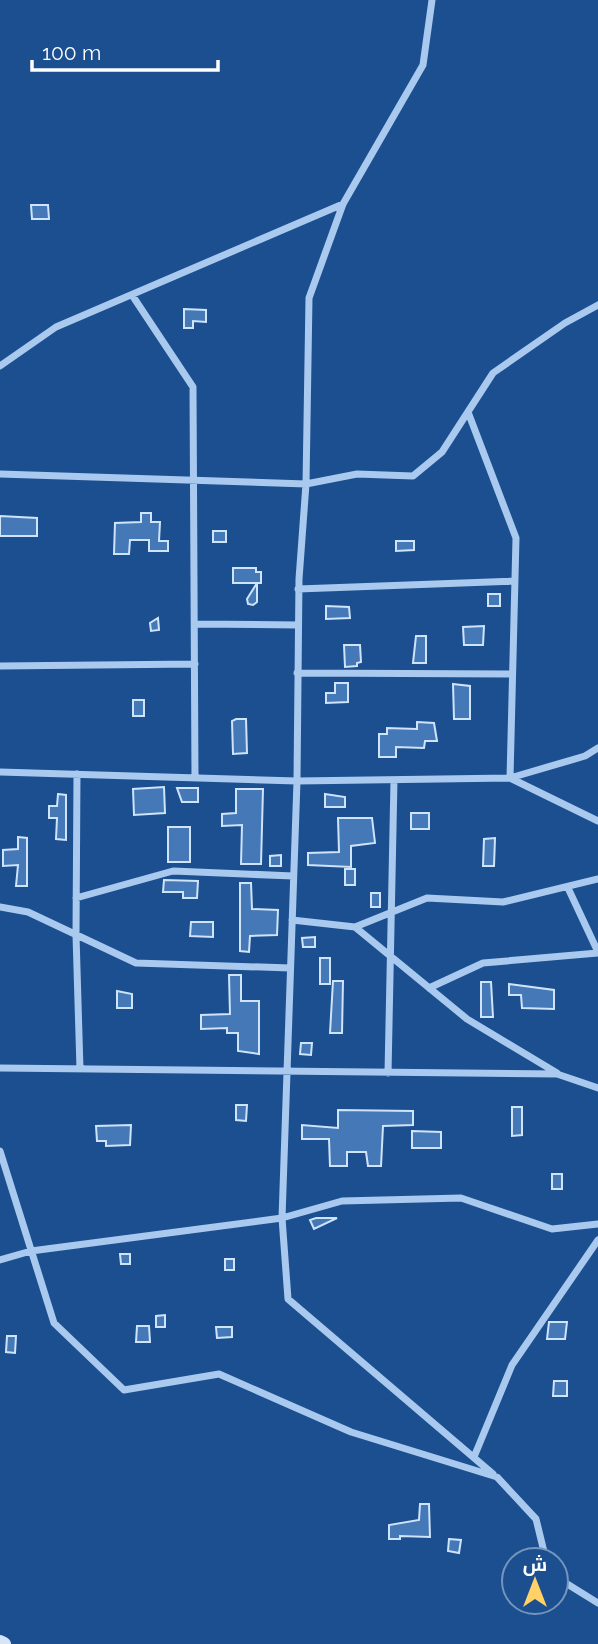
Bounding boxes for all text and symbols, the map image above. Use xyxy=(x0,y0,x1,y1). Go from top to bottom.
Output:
scale bar xyxy=(32,28,217,72)
text: 100 m xyxy=(42,40,101,65)
north arrow xyxy=(500,1546,570,1616)
text: ش xyxy=(523,1553,547,1576)

